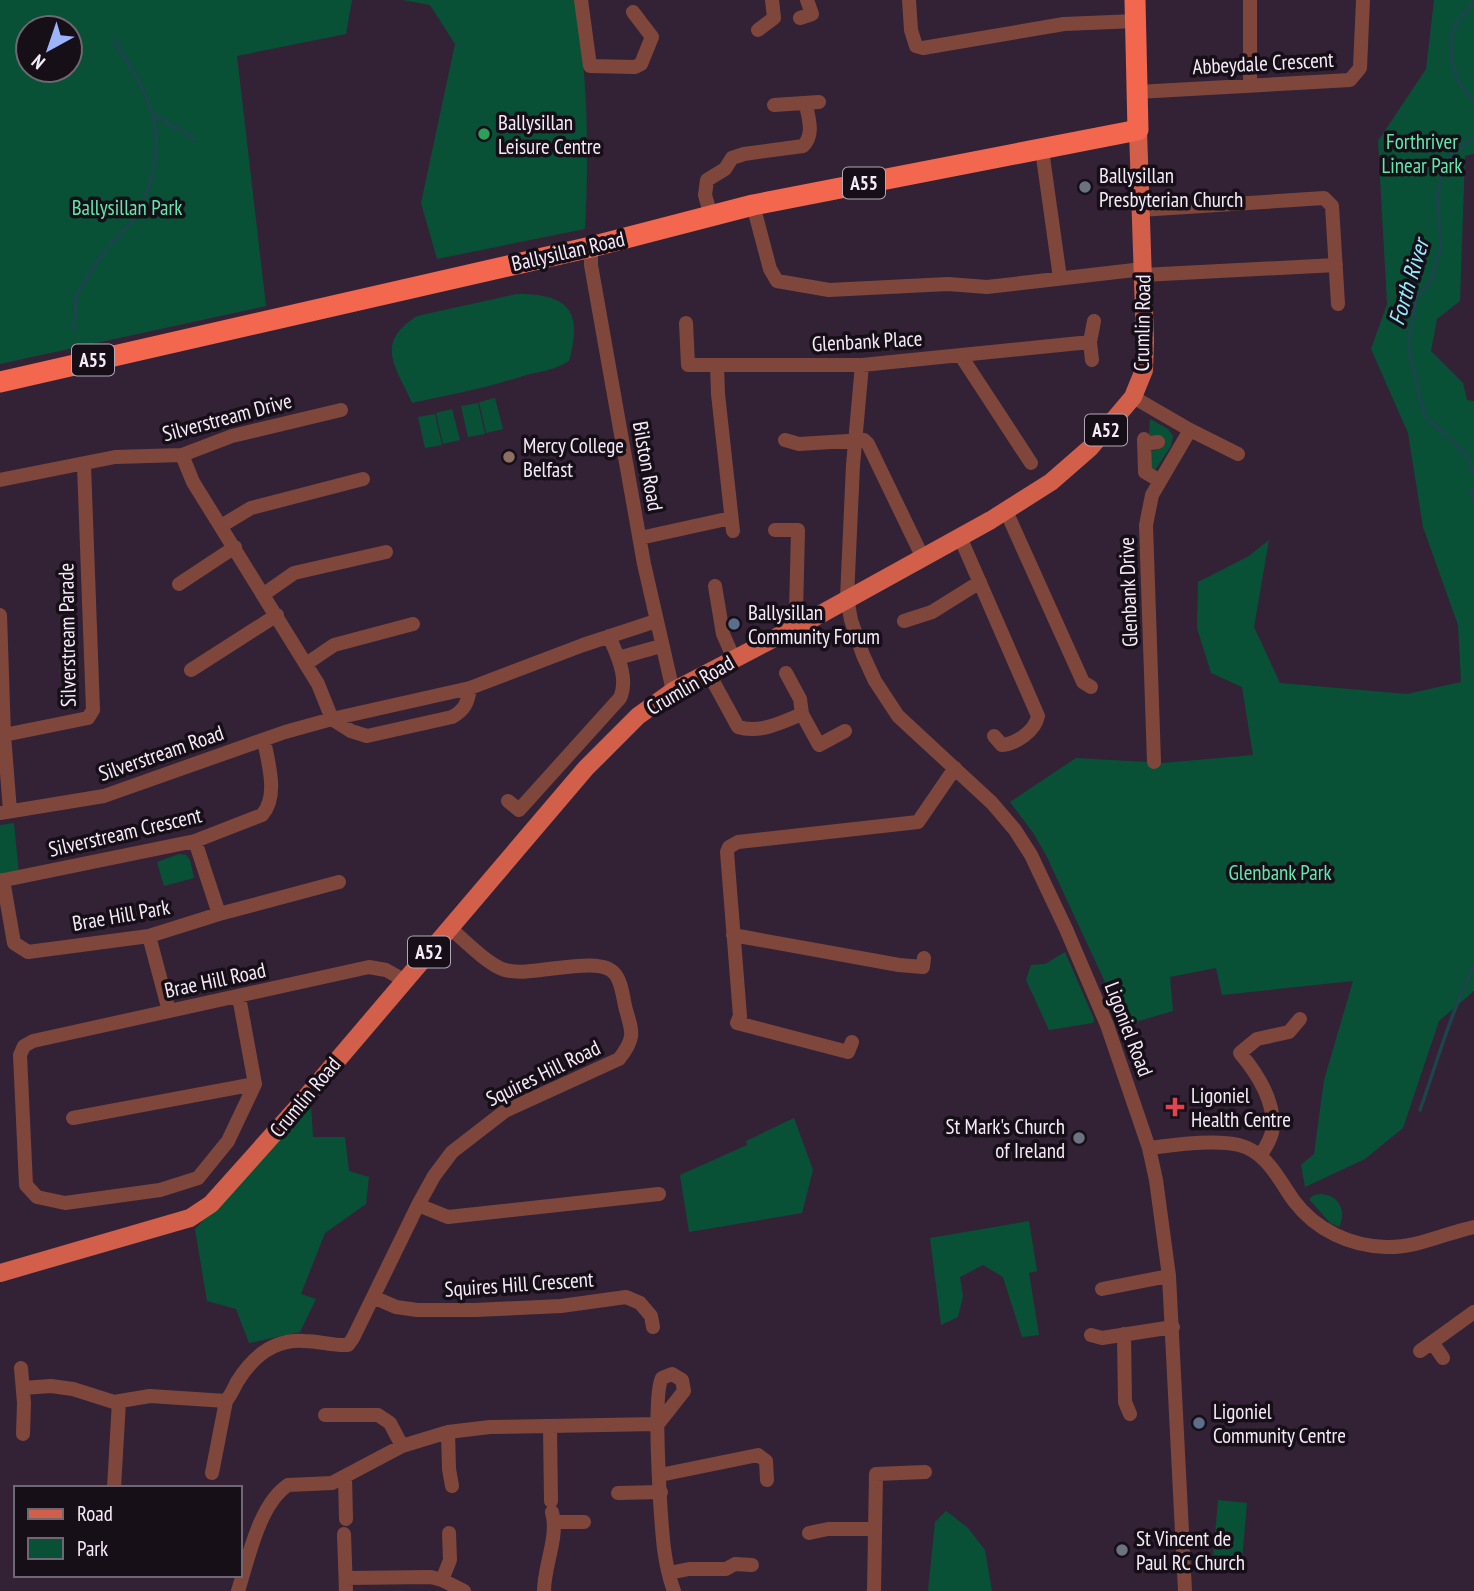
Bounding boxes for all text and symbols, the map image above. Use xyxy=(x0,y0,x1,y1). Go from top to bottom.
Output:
north arrow xyxy=(14,14,84,84)
street label: Abbeydale Crescent xyxy=(1192,46,1335,80)
text: N xyxy=(26,50,50,75)
place label: Ballysillan Leisure Centre xyxy=(498,109,601,160)
marker: Ballysillan Leisure Centre xyxy=(476,126,492,142)
park label: Forthriver Linear Park xyxy=(1382,128,1462,179)
place label: Ballysillan Presbyterian Church xyxy=(1099,162,1243,213)
road number: A55 xyxy=(843,168,885,198)
marker: Ballysillan Presbyterian Church xyxy=(1077,179,1093,195)
park label: Ballysillan Park xyxy=(72,194,182,221)
street label: Ballysillan Road xyxy=(509,225,627,277)
water label: Forth River xyxy=(1381,232,1436,328)
street label: Crumlin Road xyxy=(1128,274,1156,372)
street label: Glenbank Place xyxy=(811,325,923,357)
road number: A55 xyxy=(72,344,114,376)
street label: Silverstream Drive xyxy=(159,387,295,447)
road number: A52 xyxy=(1085,414,1127,446)
street label: Bilston Road xyxy=(627,419,669,513)
place label: Mercy College Belfast xyxy=(523,432,624,483)
marker: Mercy College Belfast xyxy=(501,449,517,465)
street label: Glenbank Drive xyxy=(1113,537,1143,647)
street label: Silverstream Parade xyxy=(52,563,82,707)
place label: Ballysillan Community Forum xyxy=(748,599,880,650)
marker: Ballysillan Community Forum xyxy=(726,616,742,632)
street label: Crumlin Road xyxy=(641,649,739,721)
street label: Silverstream Road xyxy=(95,719,227,787)
street label: Silverstream Crescent xyxy=(46,801,204,863)
park label: Glenbank Park xyxy=(1228,859,1332,886)
street label: Brae Hill Park xyxy=(70,893,172,937)
road number: A52 xyxy=(408,936,450,968)
street label: Brae Hill Road xyxy=(162,956,268,1004)
street label: Ligoniel Road xyxy=(1099,978,1159,1080)
street label: Squires Hill Road xyxy=(482,1034,604,1112)
street label: Crumlin Road xyxy=(264,1051,346,1143)
place label: Ligoniel Health Centre xyxy=(1191,1082,1291,1133)
marker: Ligoniel Health Centre xyxy=(1165,1097,1185,1117)
place label: St Mark's Church of Ireland xyxy=(945,1113,1065,1164)
marker: St Mark's Church of Ireland xyxy=(1071,1130,1087,1146)
street label: Squires Hill Crescent xyxy=(444,1265,595,1303)
place label: Ligoniel Community Centre xyxy=(1213,1398,1346,1449)
marker: Ligoniel Community Centre xyxy=(1191,1415,1207,1431)
legend xyxy=(14,1486,242,1577)
text: Road xyxy=(77,1500,113,1527)
place label: St Vincent de Paul RC Church xyxy=(1136,1525,1245,1576)
text: Park xyxy=(77,1535,108,1562)
marker: St Vincent de Paul RC Church xyxy=(1114,1542,1130,1558)

